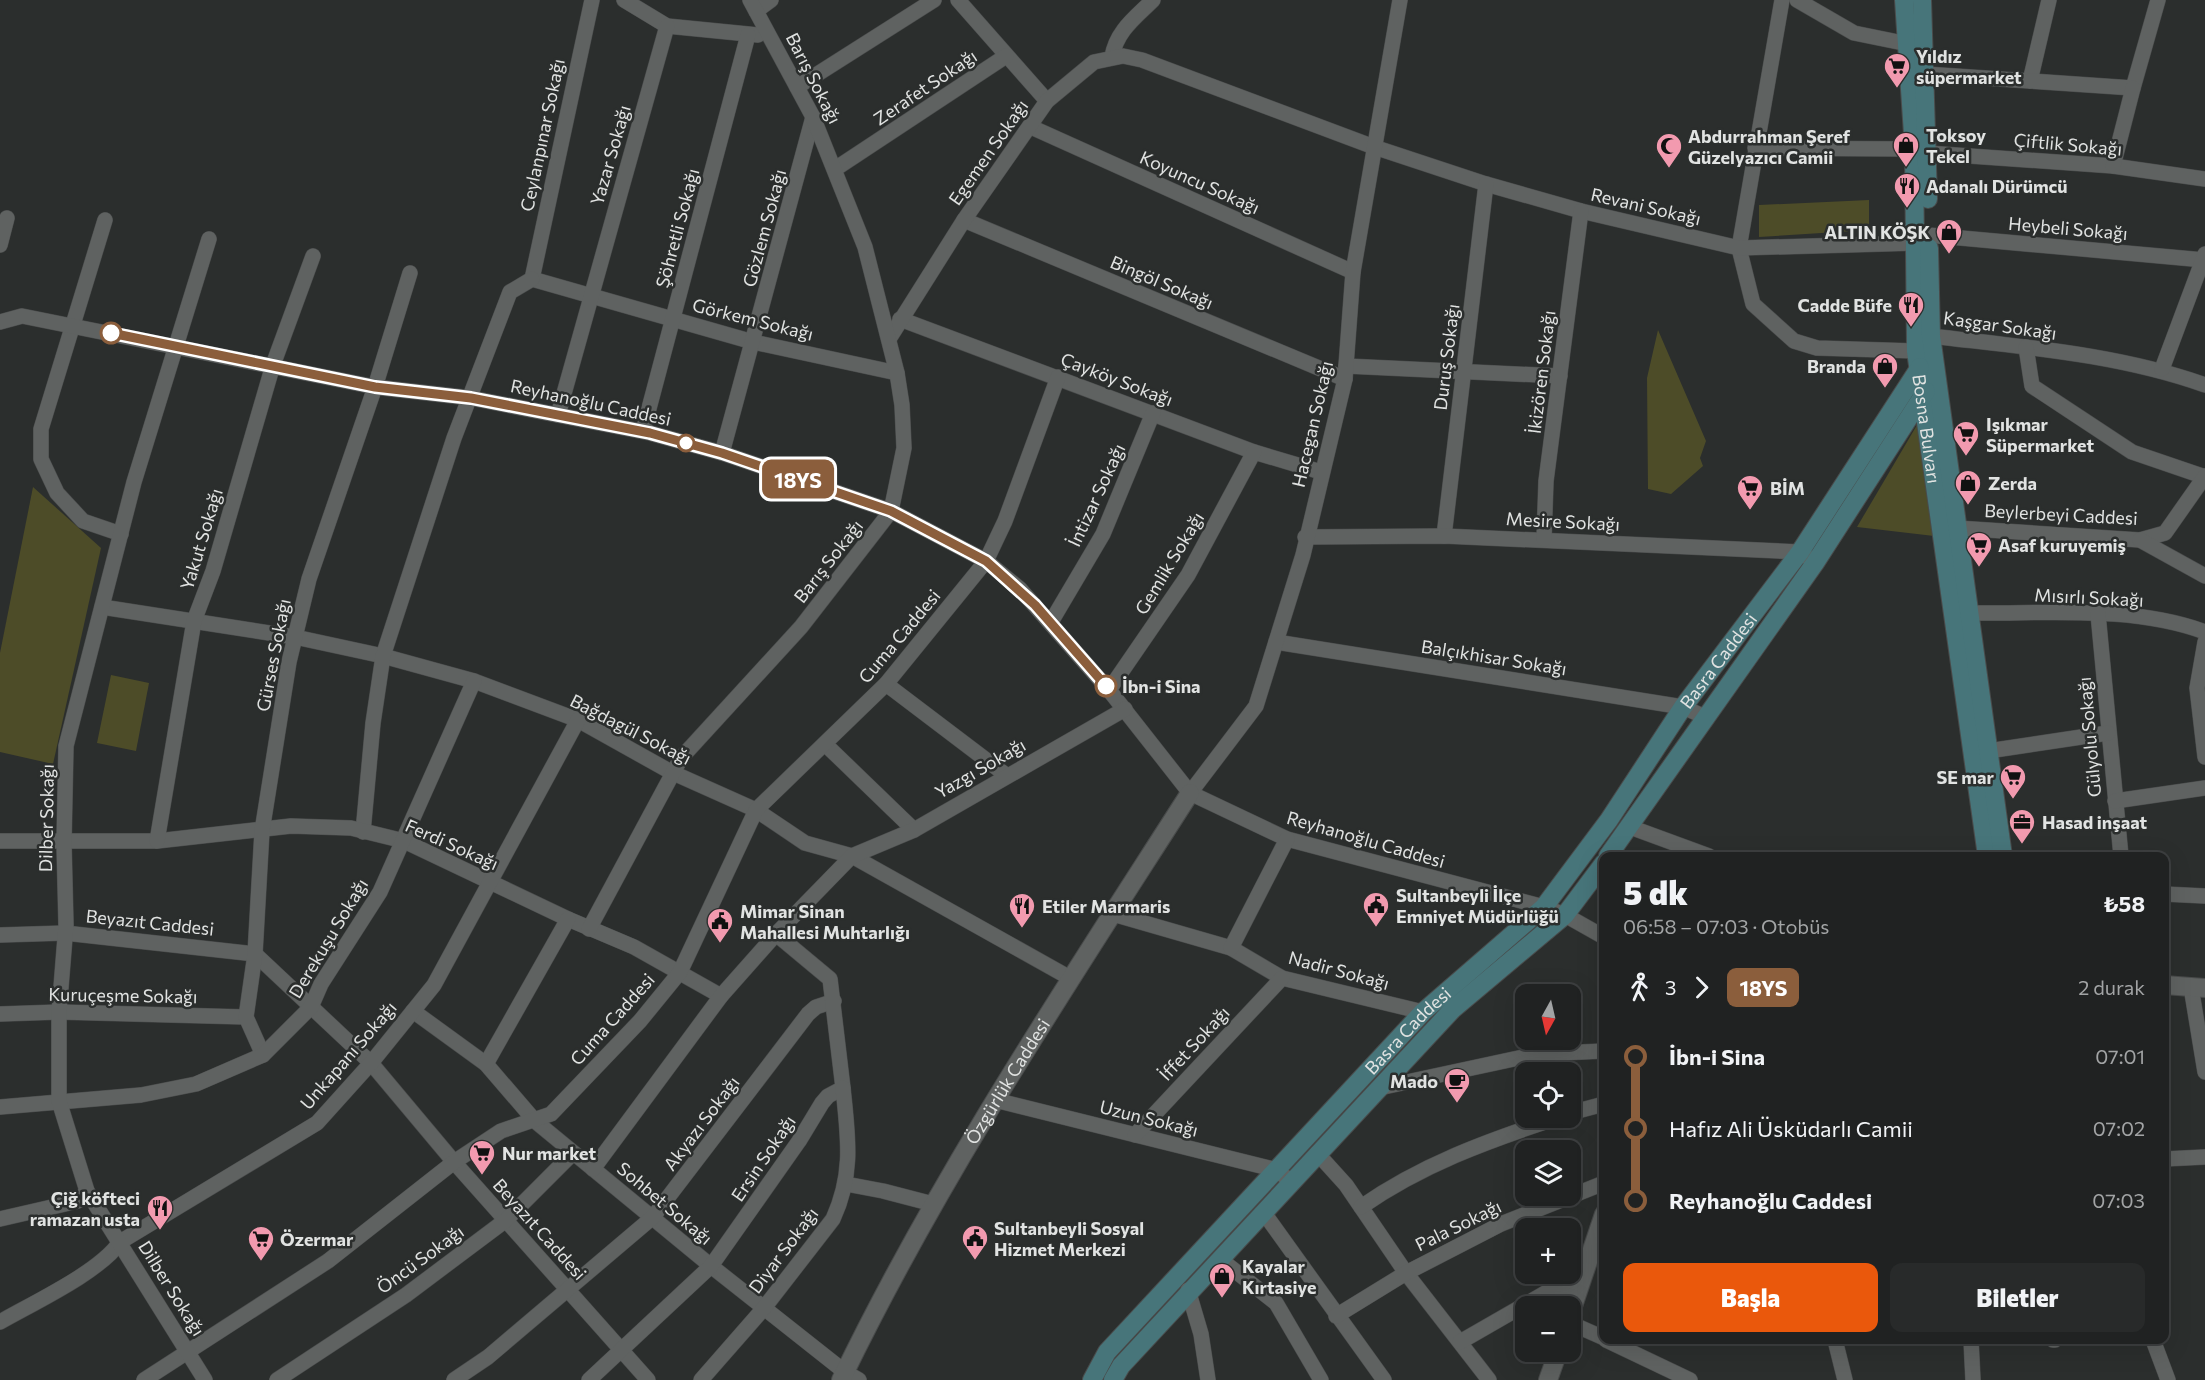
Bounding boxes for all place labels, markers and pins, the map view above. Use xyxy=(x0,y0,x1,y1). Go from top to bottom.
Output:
place label: Yıldız süpermarket xyxy=(1916,45,2022,88)
supermarket icon: Yıldız süpermarket xyxy=(1882,51,1912,89)
place label: Toksoy Tekel xyxy=(1926,124,1986,167)
place label: Abdurrahman Şeref Güzelyazıcı Camii xyxy=(1688,125,1851,168)
shop icon: Toksoy Tekel xyxy=(1891,130,1921,168)
mosque icon: Abdurrahman Şeref Güzelyazıcı Camii xyxy=(1654,131,1684,169)
restaurant icon: Adanalı Dürümcü xyxy=(1892,171,1922,209)
place label: Adanalı Dürümcü xyxy=(1926,175,2068,197)
shop icon: ALTIN KÖŞK xyxy=(1934,217,1964,255)
place label: ALTIN KÖŞK xyxy=(1824,221,1930,243)
restaurant icon: Cadde Büfe xyxy=(1896,290,1926,328)
place label: Cadde Büfe xyxy=(1798,294,1892,316)
unlabelled marker xyxy=(100,322,122,344)
shop icon: Branda xyxy=(1870,351,1900,389)
place label: Branda xyxy=(1807,355,1866,377)
place label: Işıkmar Süpermarket xyxy=(1986,413,2095,456)
supermarket icon: Işıkmar Süpermarket xyxy=(1951,419,1981,457)
unlabelled marker xyxy=(677,434,695,452)
shop icon: Zerda xyxy=(1953,468,1983,506)
place label: Zerda xyxy=(1988,472,2037,494)
supermarket icon: BİM xyxy=(1735,473,1765,511)
place label: BİM xyxy=(1770,477,1805,499)
supermarket icon: Asaf kuruyemiş xyxy=(1964,530,1994,568)
place label: Asaf kuruyemiş xyxy=(1998,534,2126,556)
marker: İbn-i Sina xyxy=(1095,675,1117,697)
place label: İbn-i Sina xyxy=(1122,675,1201,697)
supermarket icon: SE mar xyxy=(1998,762,2028,800)
place label: SE mar xyxy=(1936,766,1995,788)
office icon: Hasad inşaat xyxy=(2007,807,2037,845)
place label: Hasad inşaat xyxy=(2042,811,2148,833)
place label: Sultanbeyli İlçe Emniyet Müdürlüğü xyxy=(1396,884,1559,927)
public building icon: Sultanbeyli İlçe Emniyet Müdürlüğü xyxy=(1361,890,1391,928)
restaurant icon: Etiler Marmaris xyxy=(1007,891,1037,929)
place label: Etiler Marmaris xyxy=(1042,895,1171,917)
place label: Mimar Sinan Mahallesi Muhtarlığı xyxy=(740,900,910,943)
public building icon: Mimar Sinan Mahallesi Muhtarlığı xyxy=(705,906,735,944)
cafe icon: Mado xyxy=(1442,1066,1472,1104)
place label: Mado xyxy=(1390,1070,1438,1092)
supermarket icon: Nur market xyxy=(467,1138,497,1176)
place label: Nur market xyxy=(502,1142,597,1164)
place label: Çiğ köfteci ramazan usta xyxy=(30,1187,140,1230)
restaurant icon: Çiğ köfteci ramazan usta xyxy=(145,1193,175,1231)
place label: Sultanbeyli Sosyal Hizmet Merkezi xyxy=(994,1217,1144,1260)
public building icon: Sultanbeyli Sosyal Hizmet Merkezi xyxy=(960,1223,990,1261)
supermarket icon: Özermar xyxy=(246,1224,276,1262)
place label: Özermar xyxy=(280,1228,354,1250)
place label: Kayalar Kırtasiye xyxy=(1242,1255,1316,1298)
shop icon: Kayalar Kırtasiye xyxy=(1207,1261,1237,1299)

